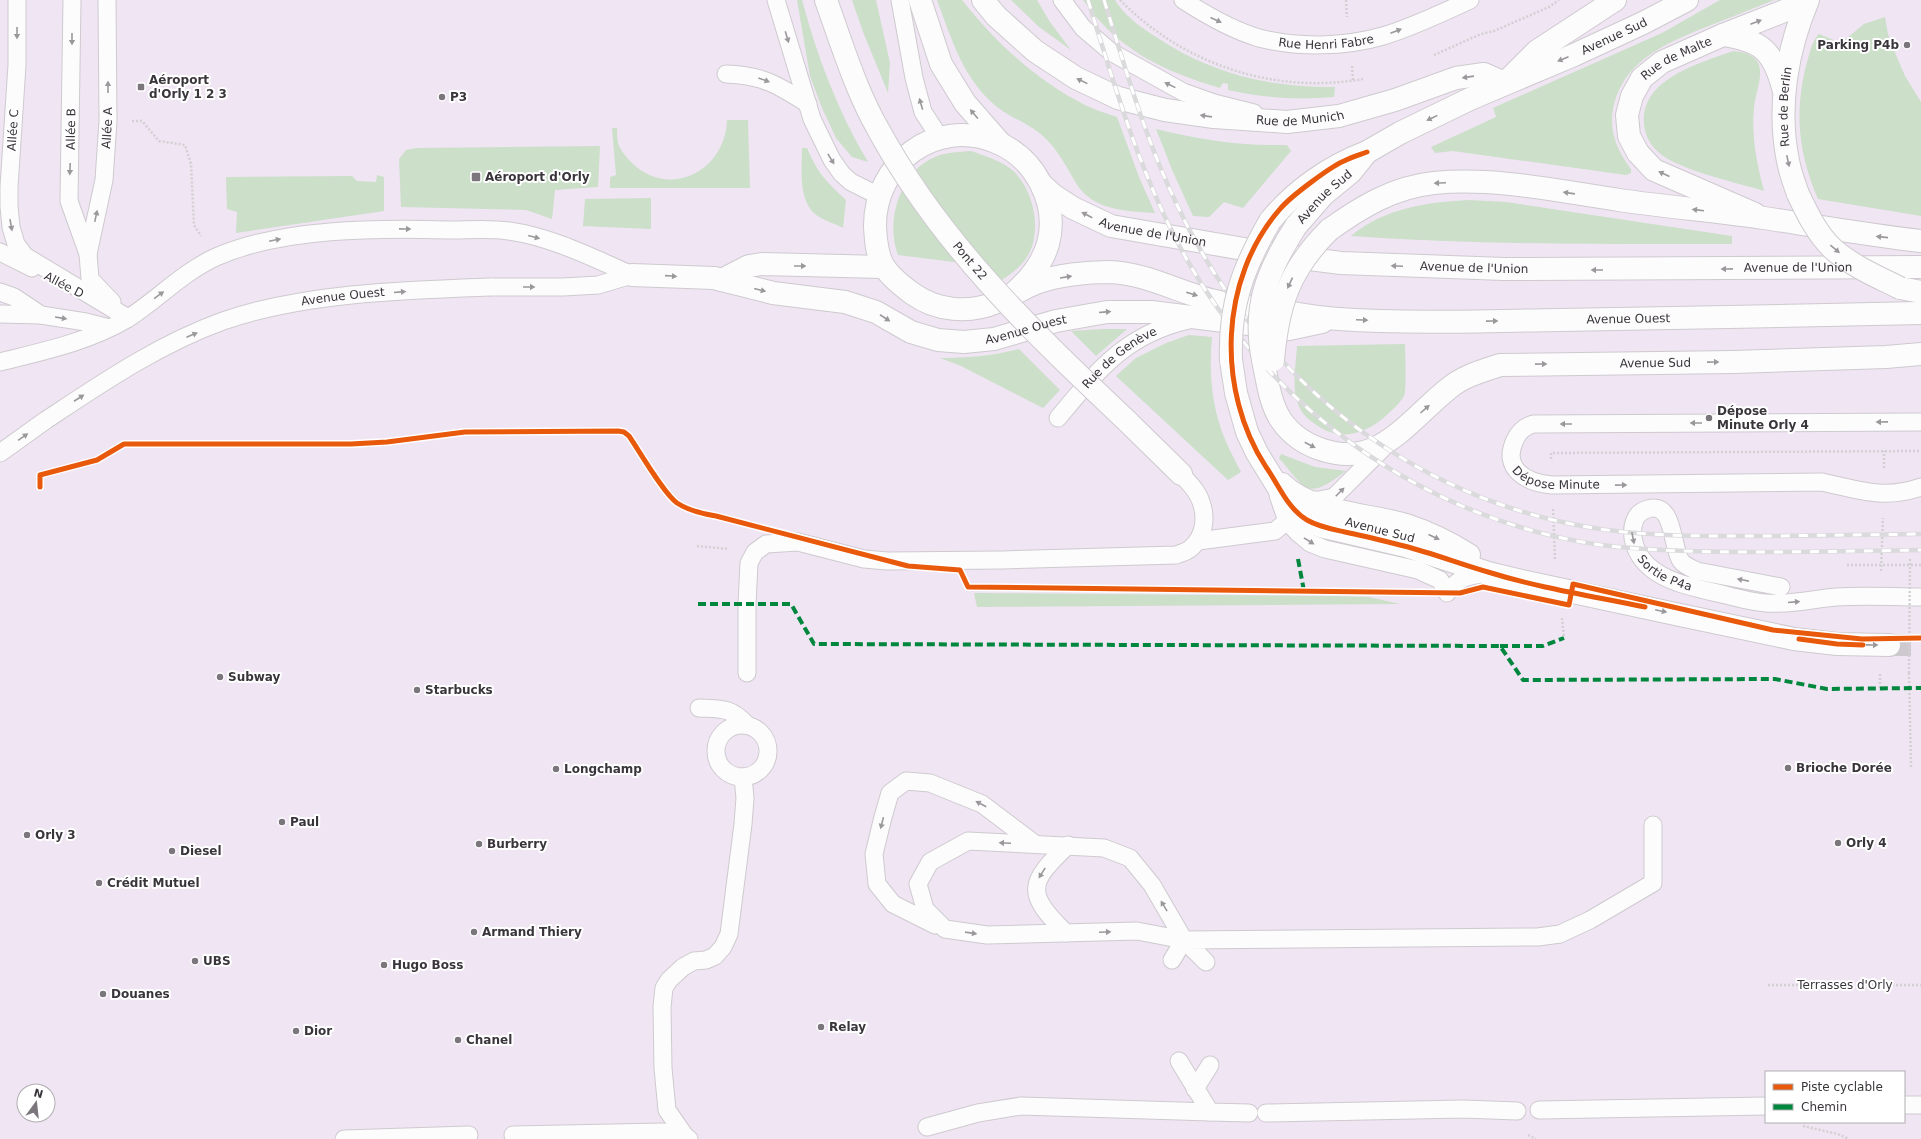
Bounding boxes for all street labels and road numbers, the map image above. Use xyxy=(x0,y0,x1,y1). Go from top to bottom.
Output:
street label: Avenue Sud xyxy=(1579,15,1650,58)
street label: Rue Henri Fabre xyxy=(1278,32,1375,52)
street label: Rue de Malte xyxy=(1638,34,1714,83)
street label: Rue de Berlin xyxy=(1776,66,1795,148)
street label: Allée A xyxy=(99,106,115,149)
street label: Allée B xyxy=(64,108,78,150)
street label: Rue de Munich xyxy=(1255,108,1346,129)
street label: Allée C xyxy=(5,109,21,151)
street label: Avenue Sud xyxy=(1294,167,1355,227)
street label: Avenue de l'Union xyxy=(1097,214,1207,249)
street label: Pont 22 xyxy=(950,239,990,283)
street label: Avenue de l'Union xyxy=(1420,259,1528,276)
street label: Avenue de l'Union xyxy=(1744,260,1852,275)
street label: Allée D xyxy=(42,269,86,301)
street label: Avenue Ouest xyxy=(300,285,385,309)
street label: Avenue Ouest xyxy=(1586,311,1671,327)
street label: Avenue Ouest xyxy=(985,312,1068,347)
street label: Rue de Genève xyxy=(1079,324,1159,391)
street label: Avenue Sud xyxy=(1620,356,1691,370)
street label: Dépose Minute xyxy=(1509,463,1600,492)
street label: Avenue Sud xyxy=(1344,515,1416,545)
street label: Sortie P4a xyxy=(1634,552,1694,594)
street label: Terrasses d'Orly xyxy=(1796,978,1893,992)

